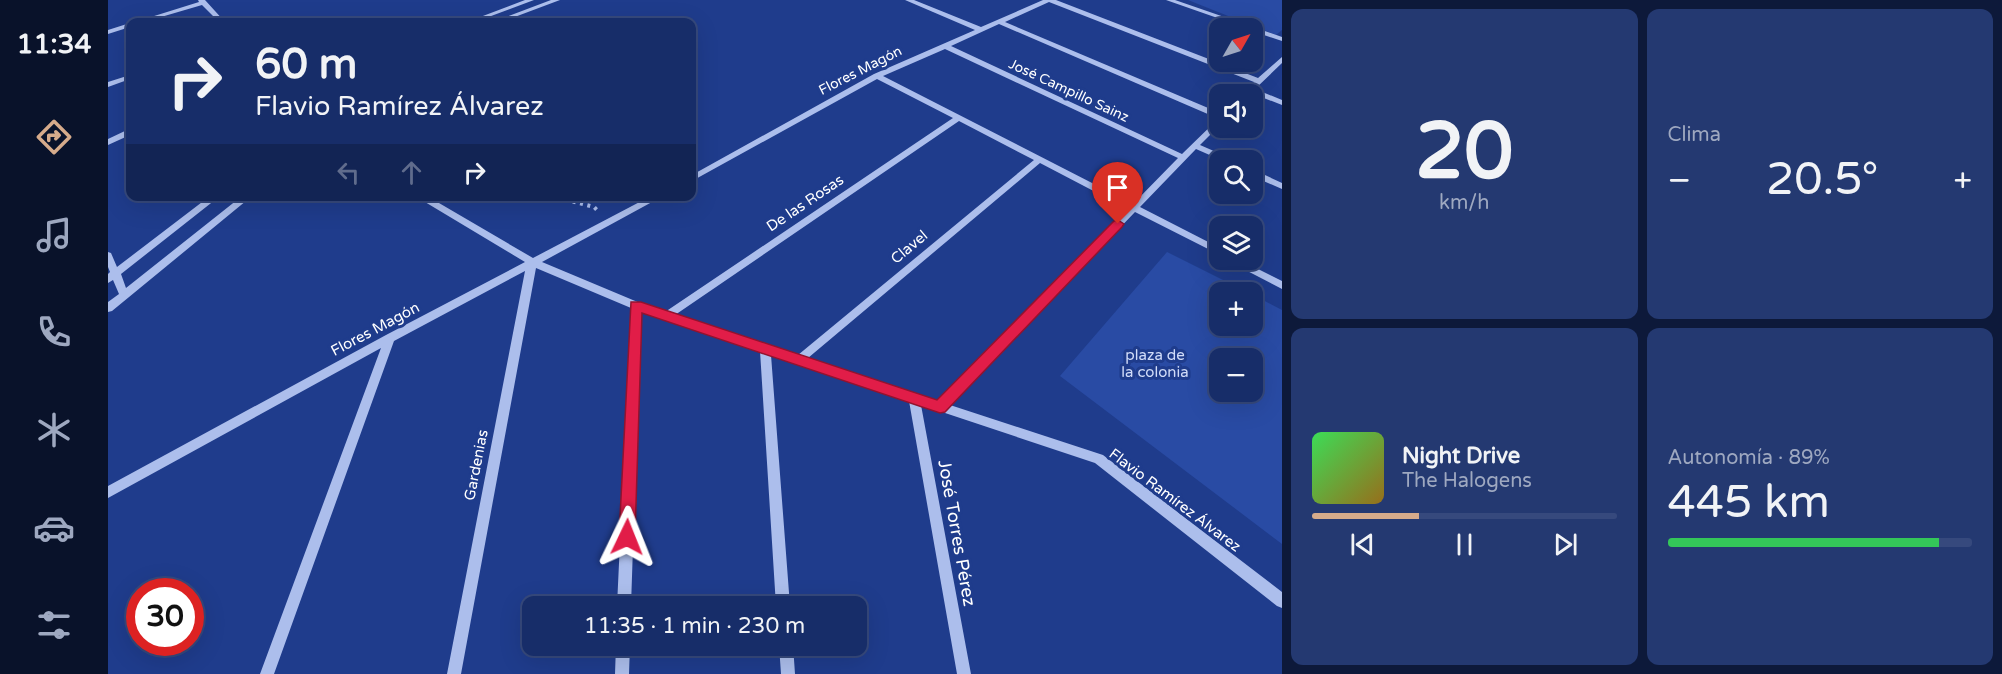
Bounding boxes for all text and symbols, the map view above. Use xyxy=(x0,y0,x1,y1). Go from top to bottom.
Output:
north arrow xyxy=(1209,18,1263,72)
map controls xyxy=(1209,18,1263,402)
text: 11:34 xyxy=(17,28,91,61)
text: 60 m xyxy=(255,39,357,90)
icon: right xyxy=(156,42,234,120)
street label: Flores Magón xyxy=(816,42,905,99)
street label: José Campillo Sainz xyxy=(1006,55,1132,126)
button: sound xyxy=(1209,84,1263,138)
text: Flavio Ramírez Álvarez xyxy=(255,90,544,123)
text: 20 xyxy=(1415,105,1513,199)
icon: directions xyxy=(33,116,75,158)
text: Clima xyxy=(1668,123,1721,147)
button: search xyxy=(1209,150,1263,204)
text: 20.5° xyxy=(1766,153,1879,207)
icon: left xyxy=(332,156,365,189)
icon: ahead xyxy=(395,156,428,189)
icon: right xyxy=(458,156,491,189)
text: − xyxy=(1668,161,1691,200)
text: + xyxy=(1953,161,1972,200)
pin xyxy=(1092,162,1143,224)
street label: De las Rosas xyxy=(763,171,847,235)
icon: arrive xyxy=(1101,171,1134,204)
text: km/h xyxy=(1439,191,1489,215)
icon: music xyxy=(33,214,75,256)
button: layers xyxy=(1209,216,1263,270)
street label: Clavel xyxy=(887,226,931,268)
button: + xyxy=(1209,282,1263,336)
street label: Flores Magón xyxy=(328,298,422,360)
icon: phone xyxy=(33,311,75,353)
park label: plaza de la colonia xyxy=(1121,346,1189,381)
button: − xyxy=(1209,348,1263,402)
icon: climate xyxy=(33,409,75,451)
street label: Gardenias xyxy=(460,428,492,502)
text: Night Drive xyxy=(1402,443,1520,469)
street label: Flavio Ramírez Álvarez xyxy=(1106,445,1244,555)
text: Autonomía · 89% xyxy=(1668,446,1830,470)
street label: José Torres Pérez xyxy=(933,458,981,608)
text: The Halogens xyxy=(1402,469,1532,493)
text: 445 km xyxy=(1668,476,1830,530)
position arrow xyxy=(595,505,659,569)
icon: car xyxy=(33,507,75,549)
icon: previous xyxy=(1346,528,1379,561)
icon: pause xyxy=(1448,528,1481,561)
icon: next xyxy=(1549,528,1582,561)
speed limit sign: 30 xyxy=(126,578,204,656)
icon: filters xyxy=(33,604,75,646)
text: 11:35 · 1 min · 230 m xyxy=(584,613,805,639)

